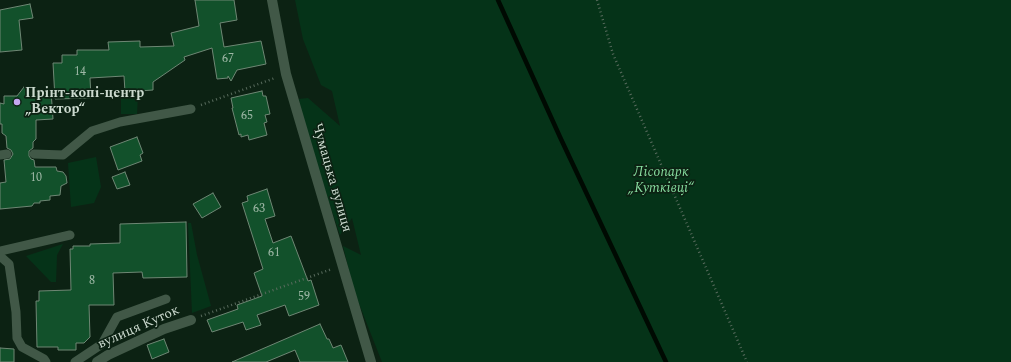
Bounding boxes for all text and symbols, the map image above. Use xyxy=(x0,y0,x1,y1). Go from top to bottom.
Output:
house number: 67 xyxy=(222,53,234,67)
house number: 14 xyxy=(74,66,86,80)
place label: Прінт-копі-центр „Вектор“ xyxy=(25,86,144,118)
marker: Прінт-копі-центр „Вектор“ xyxy=(12,97,22,107)
house number: 65 xyxy=(241,110,253,124)
street label: Чумацька вулиця xyxy=(307,122,355,234)
park label: Лісопарк „Кутківці“ xyxy=(628,165,694,198)
house number: 10 xyxy=(30,172,42,186)
house number: 63 xyxy=(253,203,265,217)
house number: 61 xyxy=(268,247,280,261)
house number: 8 xyxy=(89,275,95,289)
house number: 59 xyxy=(298,291,310,305)
street label: вулиця Куток xyxy=(96,303,182,353)

